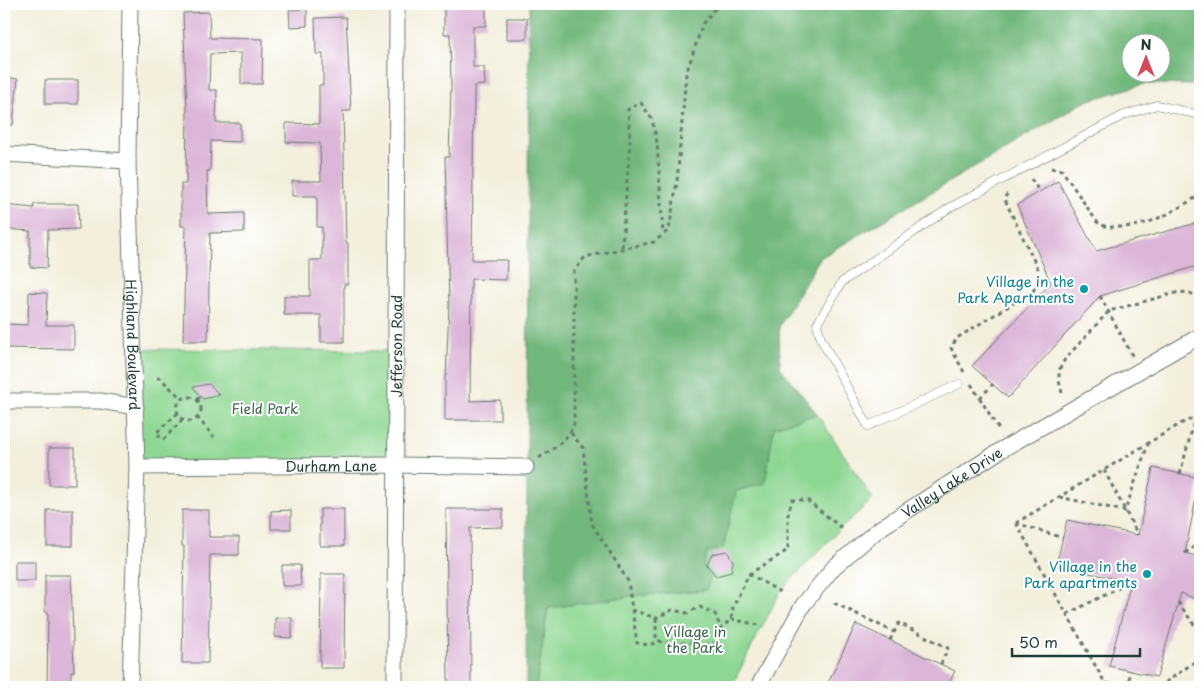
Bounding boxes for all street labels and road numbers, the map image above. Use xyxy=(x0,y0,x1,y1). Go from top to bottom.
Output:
street label: Highland Boulevard xyxy=(121,279,146,411)
street label: Jefferson Road xyxy=(385,295,407,397)
street label: Valley Lake Drive xyxy=(897,441,1006,522)
street label: Durham Lane xyxy=(285,455,377,476)

